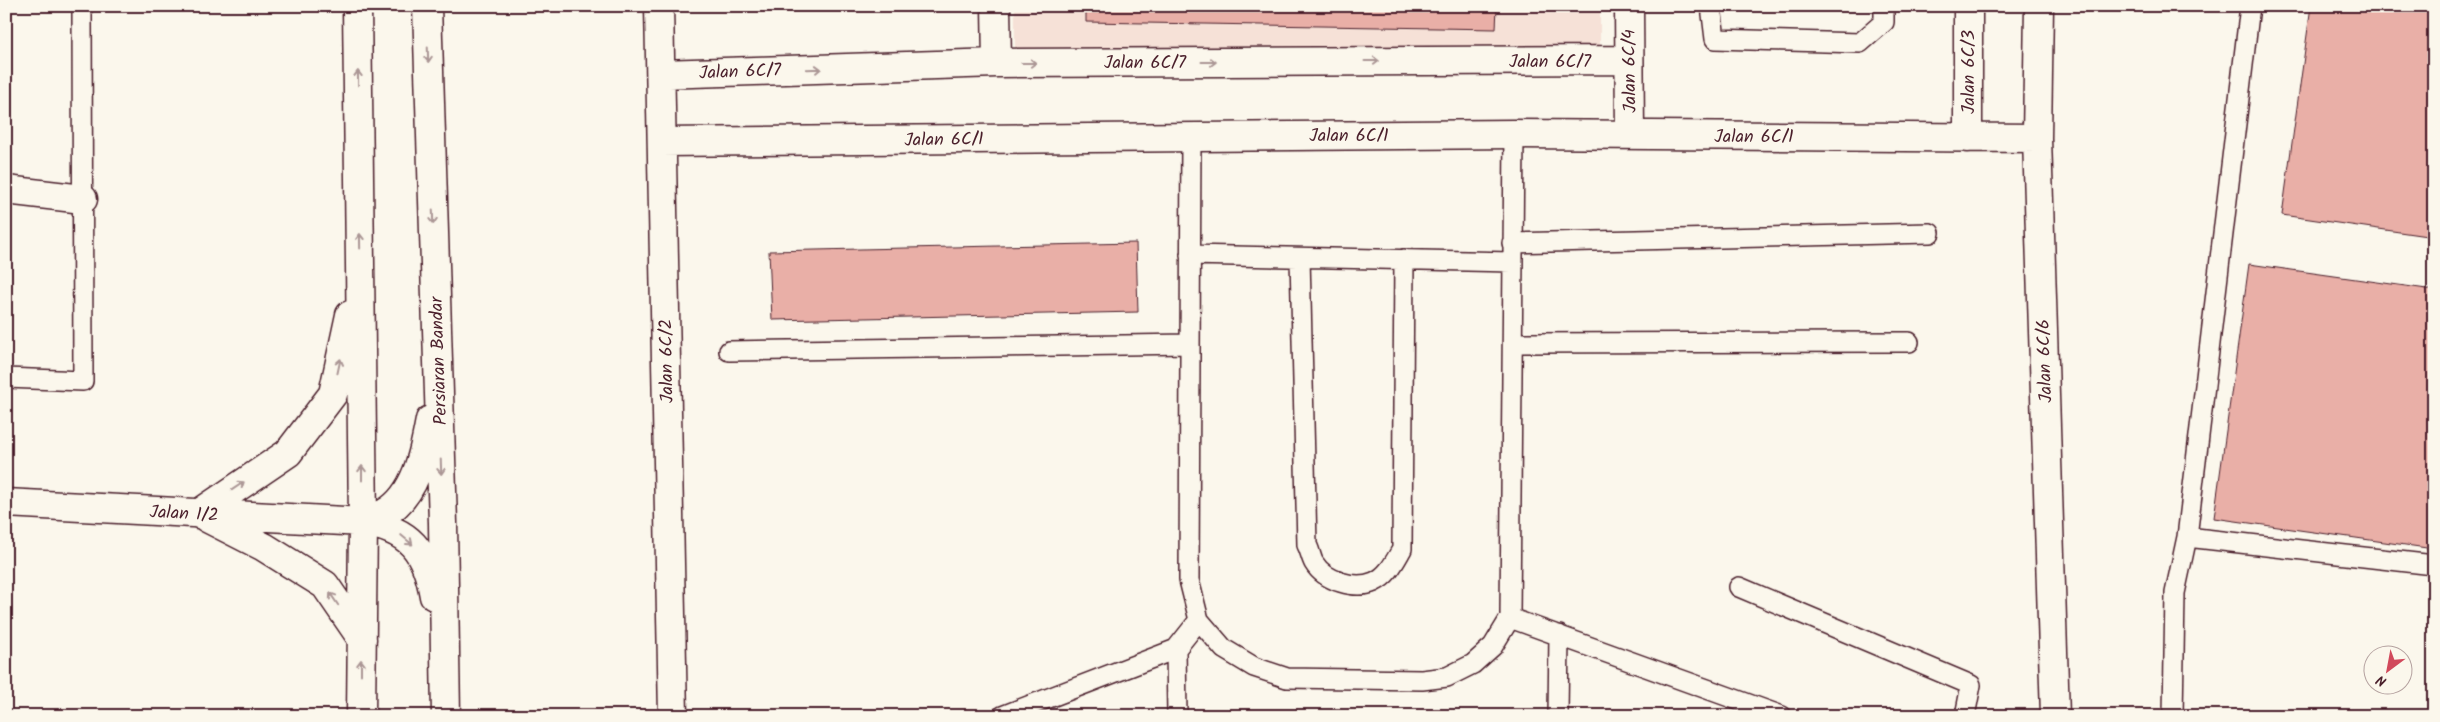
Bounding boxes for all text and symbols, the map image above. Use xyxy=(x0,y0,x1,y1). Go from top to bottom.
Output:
street label: Jalan 6C/4 xyxy=(1615,29,1646,113)
street label: Jalan 6C/3 xyxy=(1955,30,1984,114)
one-way arrow xyxy=(423,46,433,63)
street label: Jalan 6C/7 xyxy=(1509,48,1592,77)
street label: Jalan 6C/7 xyxy=(1104,49,1187,78)
street label: Jalan 6C/7 xyxy=(699,57,782,88)
one-way arrow xyxy=(1200,57,1217,67)
one-way arrow xyxy=(1363,57,1379,66)
one-way arrow xyxy=(1020,58,1037,68)
one-way arrow xyxy=(806,64,822,74)
one-way arrow xyxy=(353,70,363,86)
street label: Jalan 6C/1 xyxy=(1309,122,1389,151)
street label: Jalan 6C/1 xyxy=(1714,123,1794,152)
street label: Jalan 6C/1 xyxy=(904,125,984,156)
one-way arrow xyxy=(429,209,438,225)
one-way arrow xyxy=(355,233,365,249)
street label: Persiaran Bandar xyxy=(423,295,456,426)
street label: Jalan 6C/2 xyxy=(652,319,683,403)
street label: Jalan 6C/6 xyxy=(2030,319,2061,403)
one-way arrow xyxy=(335,359,344,375)
one-way arrow xyxy=(437,459,446,475)
one-way arrow xyxy=(357,465,367,482)
one-way arrow xyxy=(231,481,245,492)
street label: Jalan 1/2 xyxy=(149,498,219,531)
one-way arrow xyxy=(400,534,413,545)
one-way arrow xyxy=(329,592,339,606)
north arrow xyxy=(2362,644,2412,694)
one-way arrow xyxy=(357,659,366,675)
text: N xyxy=(2372,668,2391,692)

